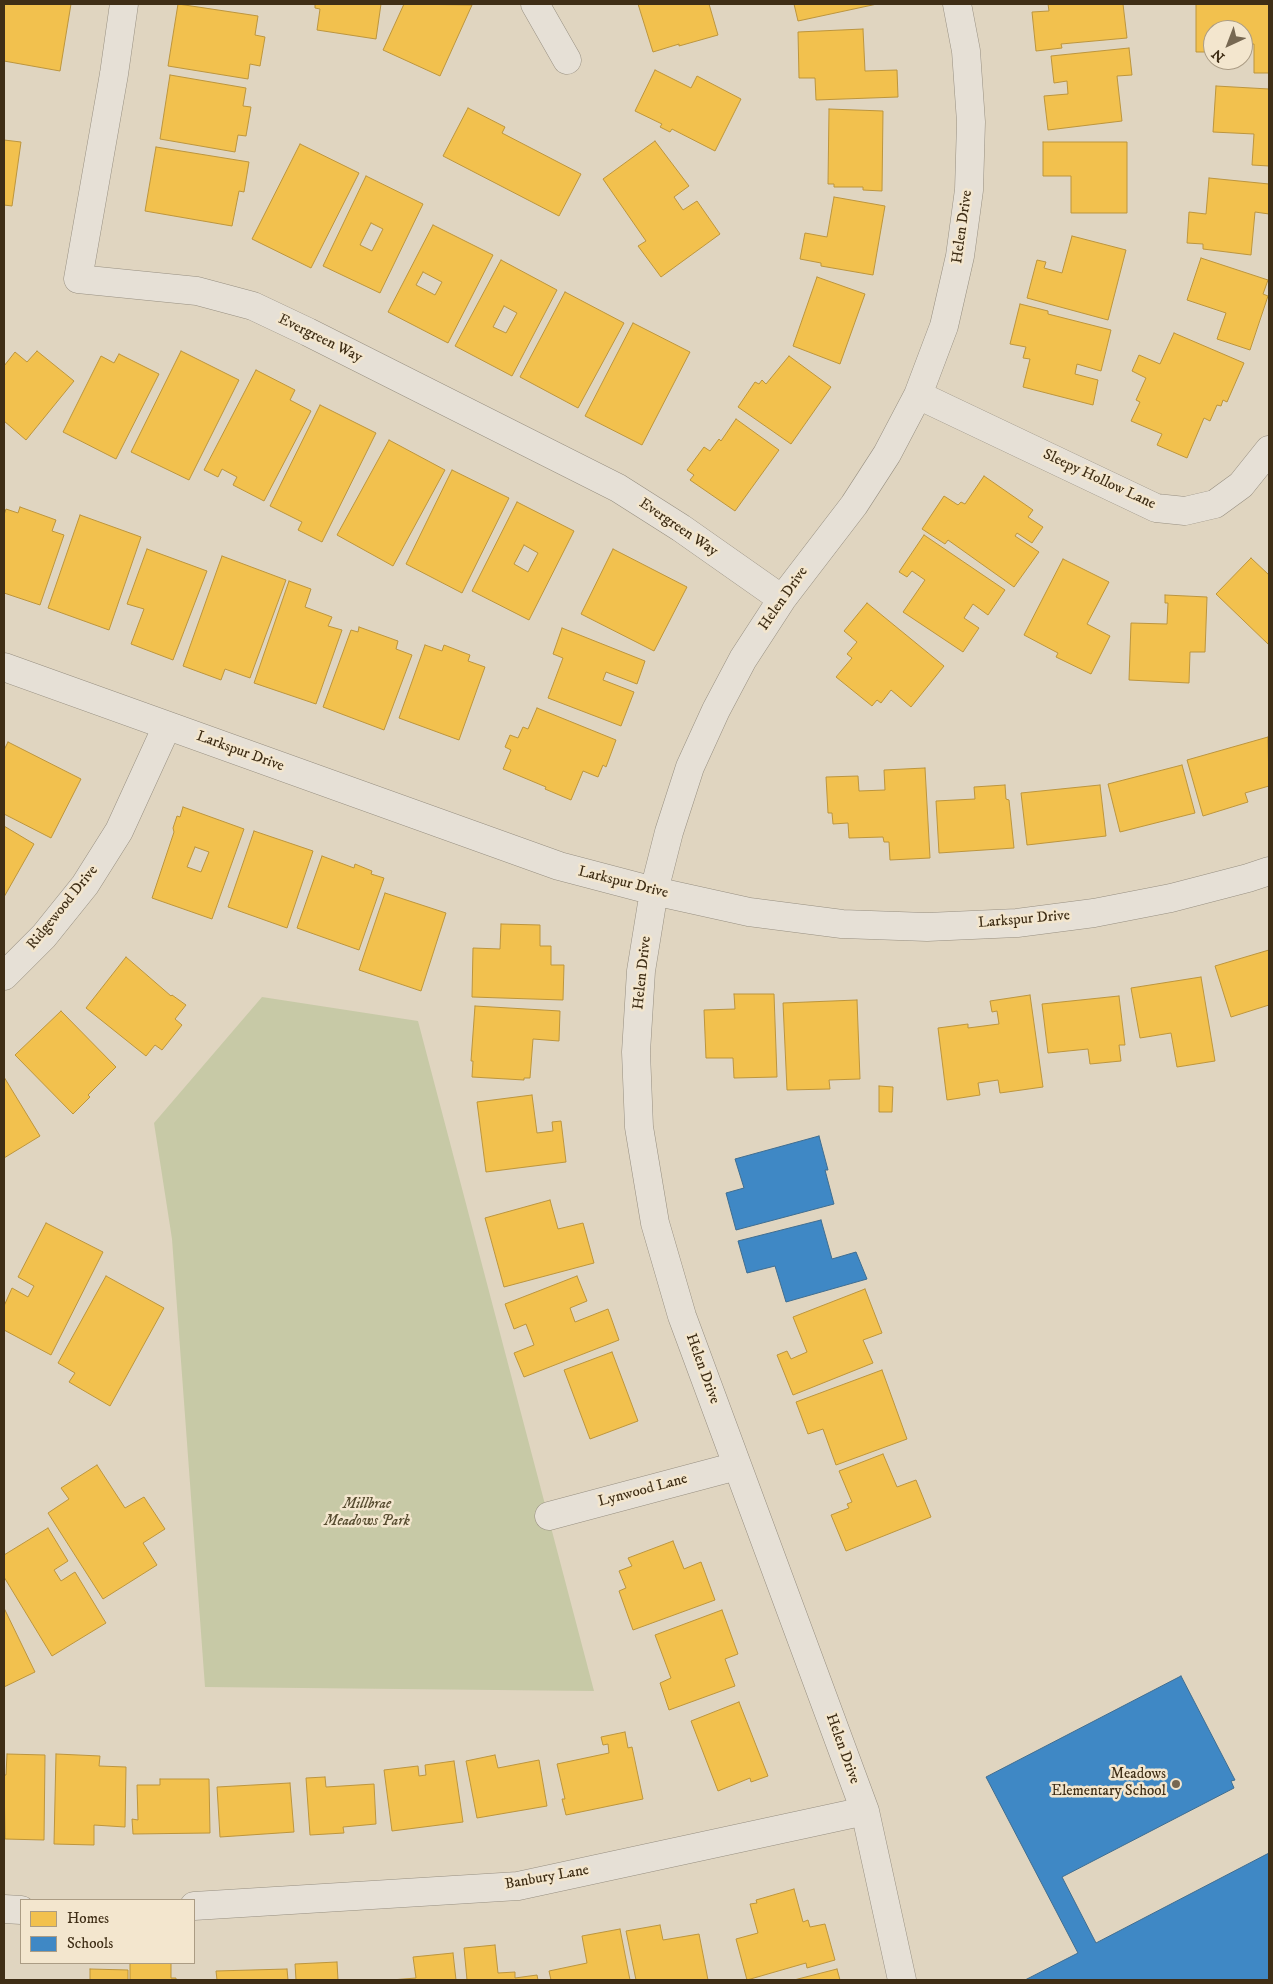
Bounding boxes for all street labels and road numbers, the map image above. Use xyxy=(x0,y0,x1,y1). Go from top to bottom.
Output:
street label: Helen Drive xyxy=(949,189,977,265)
street label: Evergreen Way xyxy=(275,311,365,367)
street label: Sleepy Hollow Lane xyxy=(1040,446,1158,514)
street label: Evergreen Way xyxy=(635,495,721,561)
street label: Helen Drive xyxy=(755,564,813,634)
street label: Larkspur Drive xyxy=(194,728,286,776)
street label: Ridgewood Drive xyxy=(24,862,102,954)
street label: Larkspur Drive xyxy=(576,863,670,903)
street label: Larkspur Drive xyxy=(977,907,1071,933)
street label: Helen Drive xyxy=(630,935,656,1011)
street label: Helen Drive xyxy=(681,1331,723,1407)
street label: Lynwood Lane xyxy=(596,1470,690,1512)
street label: Helen Drive xyxy=(821,1711,863,1787)
street label: Banbury Lane xyxy=(504,1862,590,1894)

